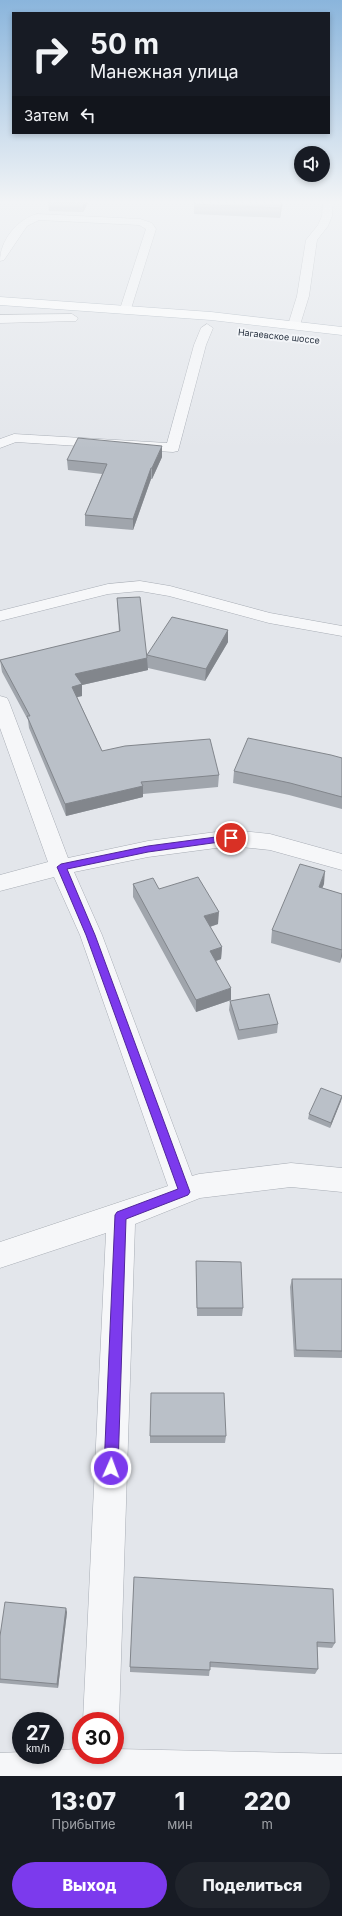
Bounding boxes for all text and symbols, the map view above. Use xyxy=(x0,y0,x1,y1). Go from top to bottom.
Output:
text: 50 m xyxy=(90,27,159,61)
icon: right xyxy=(24,28,76,80)
text: Манежная улица xyxy=(90,61,239,82)
icon: left xyxy=(77,104,99,126)
text: Затем xyxy=(24,106,69,125)
map controls xyxy=(294,146,330,182)
button: sound xyxy=(294,146,330,182)
street label: Нагаевское шоссе xyxy=(237,326,321,346)
pin xyxy=(214,821,248,855)
icon: arrive xyxy=(220,827,242,849)
position arrow xyxy=(90,1447,132,1489)
speed limit sign: 30 xyxy=(72,1712,124,1764)
text: 27 xyxy=(26,1721,50,1745)
text: km/h xyxy=(26,1742,50,1754)
text: 13:07 xyxy=(51,1787,116,1816)
text: 1 xyxy=(175,1787,185,1816)
text: 220 xyxy=(244,1787,291,1816)
text: Прибытие xyxy=(52,1816,116,1832)
text: мин xyxy=(167,1816,193,1832)
text: m xyxy=(262,1816,273,1832)
button: Выход xyxy=(12,1862,167,1908)
button: Поделиться xyxy=(175,1862,330,1908)

